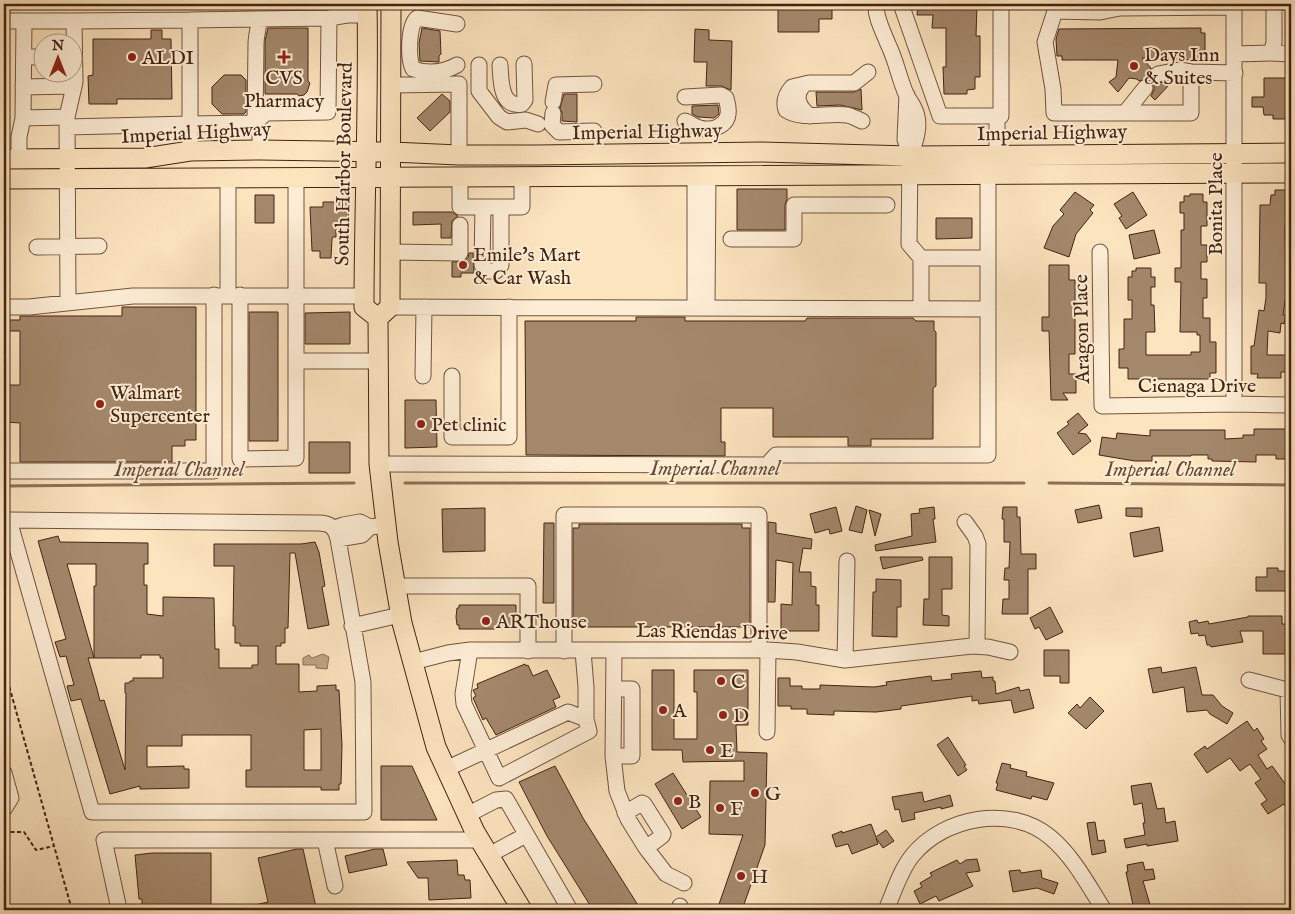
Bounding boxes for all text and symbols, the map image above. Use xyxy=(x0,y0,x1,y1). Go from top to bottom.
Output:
north arrow xyxy=(32,32,82,82)
text: N xyxy=(51,37,64,55)
place label: Days Inn & Suites xyxy=(1144,43,1220,91)
place label: ALDI xyxy=(141,46,195,71)
marker: ALDI xyxy=(126,51,138,63)
marker: CVS Pharmacy xyxy=(278,51,290,63)
marker: Days Inn & Suites xyxy=(1128,60,1140,72)
street label: South Harbor Boulevard xyxy=(330,62,359,266)
place label: CVS Pharmacy xyxy=(244,66,325,114)
street label: Imperial Highway xyxy=(120,117,272,150)
street label: Imperial Highway xyxy=(572,119,723,146)
street label: Imperial Highway xyxy=(977,120,1128,147)
street label: Bonita Place xyxy=(1204,152,1229,256)
place label: Emile's Mart & Car Wash xyxy=(473,243,581,291)
marker: Emile's Mart & Car Wash xyxy=(457,259,469,271)
street label: Aragon Place xyxy=(1069,274,1096,385)
street label: Cienaga Drive xyxy=(1138,374,1256,399)
place label: Walmart Supercenter xyxy=(110,381,210,429)
marker: Walmart Supercenter xyxy=(94,398,106,410)
place label: Pet clinic xyxy=(431,413,507,438)
marker: Pet clinic xyxy=(415,418,427,430)
water label: Imperial Channel xyxy=(649,456,782,483)
water label: Imperial Channel xyxy=(113,457,246,484)
water label: Imperial Channel xyxy=(1104,457,1237,484)
place label: ARThouse xyxy=(495,610,587,635)
marker: ARThouse xyxy=(480,615,492,627)
street label: Las Riendas Drive xyxy=(636,619,788,646)
place label: C xyxy=(731,670,745,695)
marker: C xyxy=(715,675,727,687)
place label: A xyxy=(672,699,687,724)
marker: A xyxy=(657,704,669,716)
place label: D xyxy=(733,704,749,729)
marker: D xyxy=(717,709,729,721)
place label: E xyxy=(720,739,734,764)
marker: E xyxy=(704,744,716,756)
place label: G xyxy=(765,782,781,807)
marker: G xyxy=(749,787,761,799)
place label: B xyxy=(688,790,701,815)
marker: B xyxy=(672,795,684,807)
place label: F xyxy=(730,797,743,822)
marker: F xyxy=(714,802,726,814)
place label: H xyxy=(751,865,768,890)
marker: H xyxy=(735,870,747,882)

